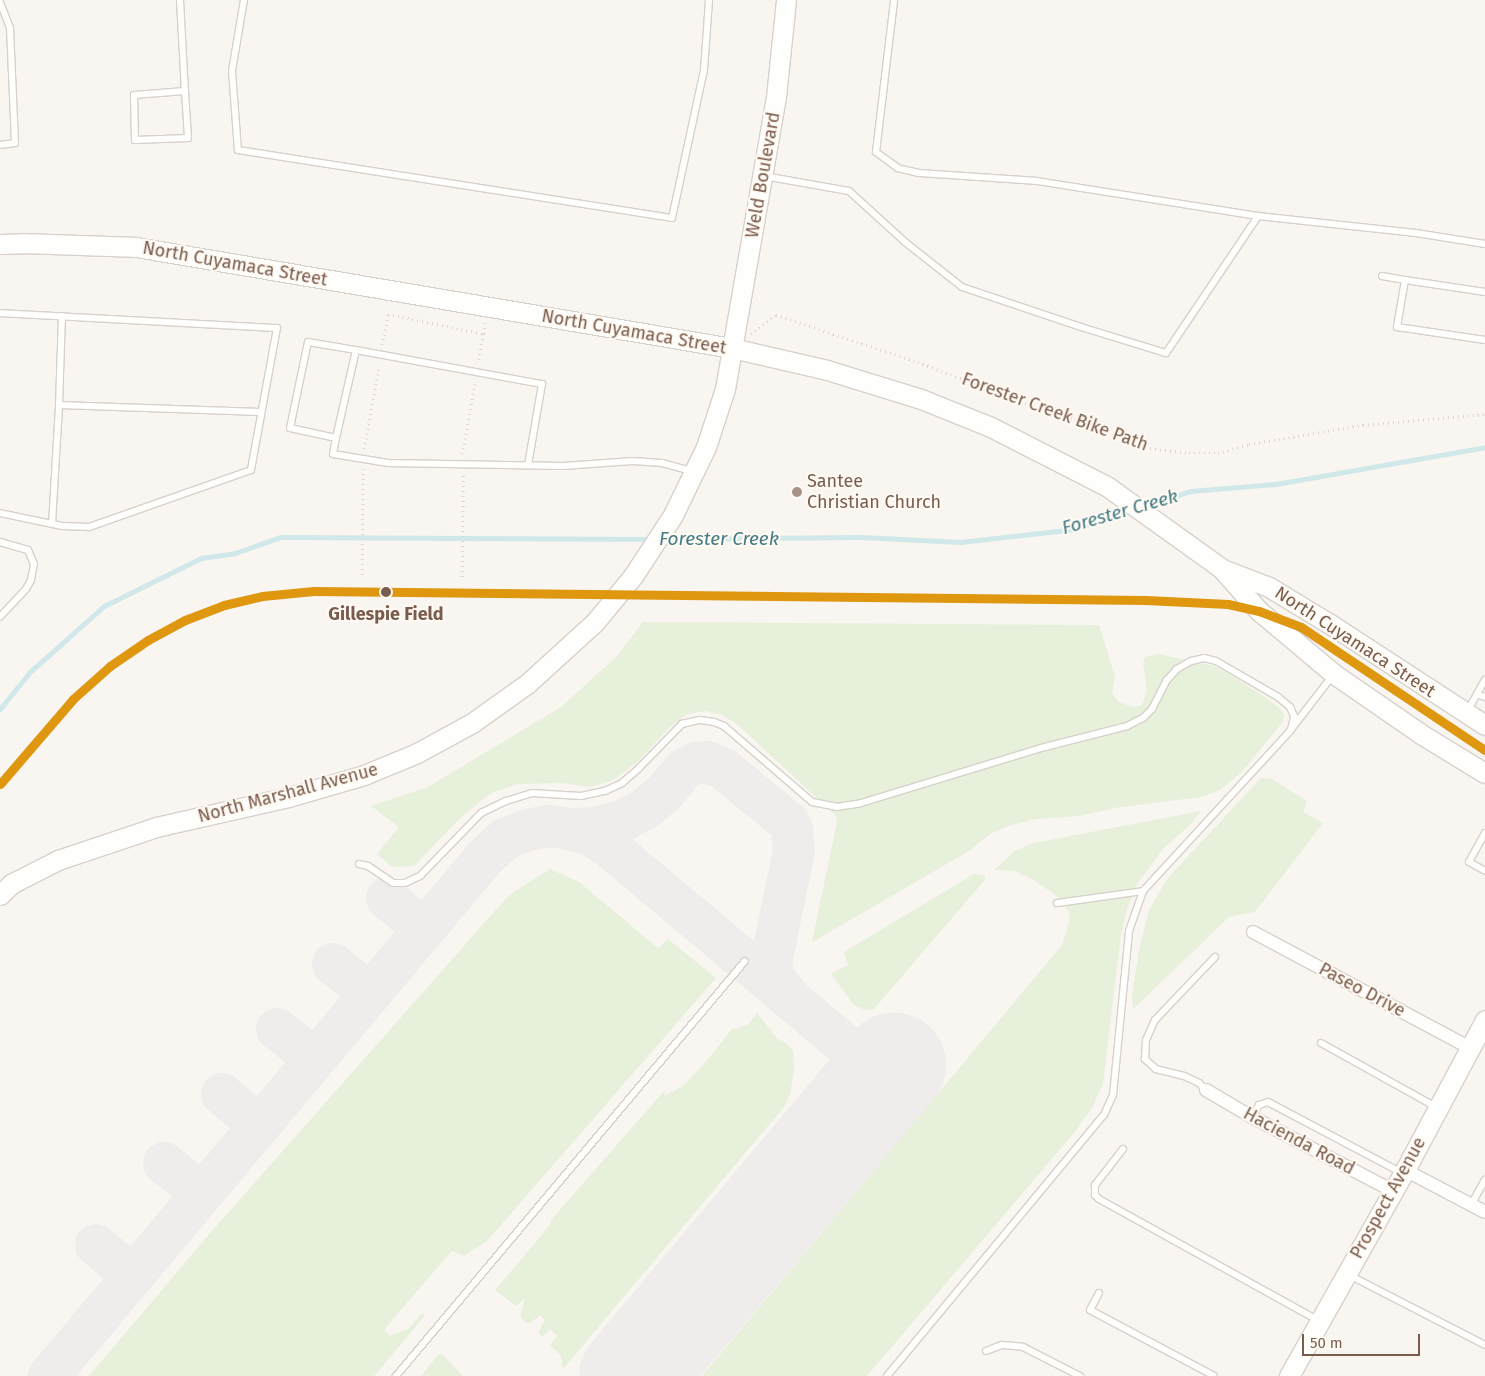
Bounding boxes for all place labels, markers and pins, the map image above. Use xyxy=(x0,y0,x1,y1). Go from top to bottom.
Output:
place label: Santee Christian Church xyxy=(807,471,941,514)
marker: Santee Christian Church xyxy=(791,486,803,498)
marker: Gillespie Field xyxy=(377,583,395,601)
place label: Gillespie Field xyxy=(328,603,444,625)

